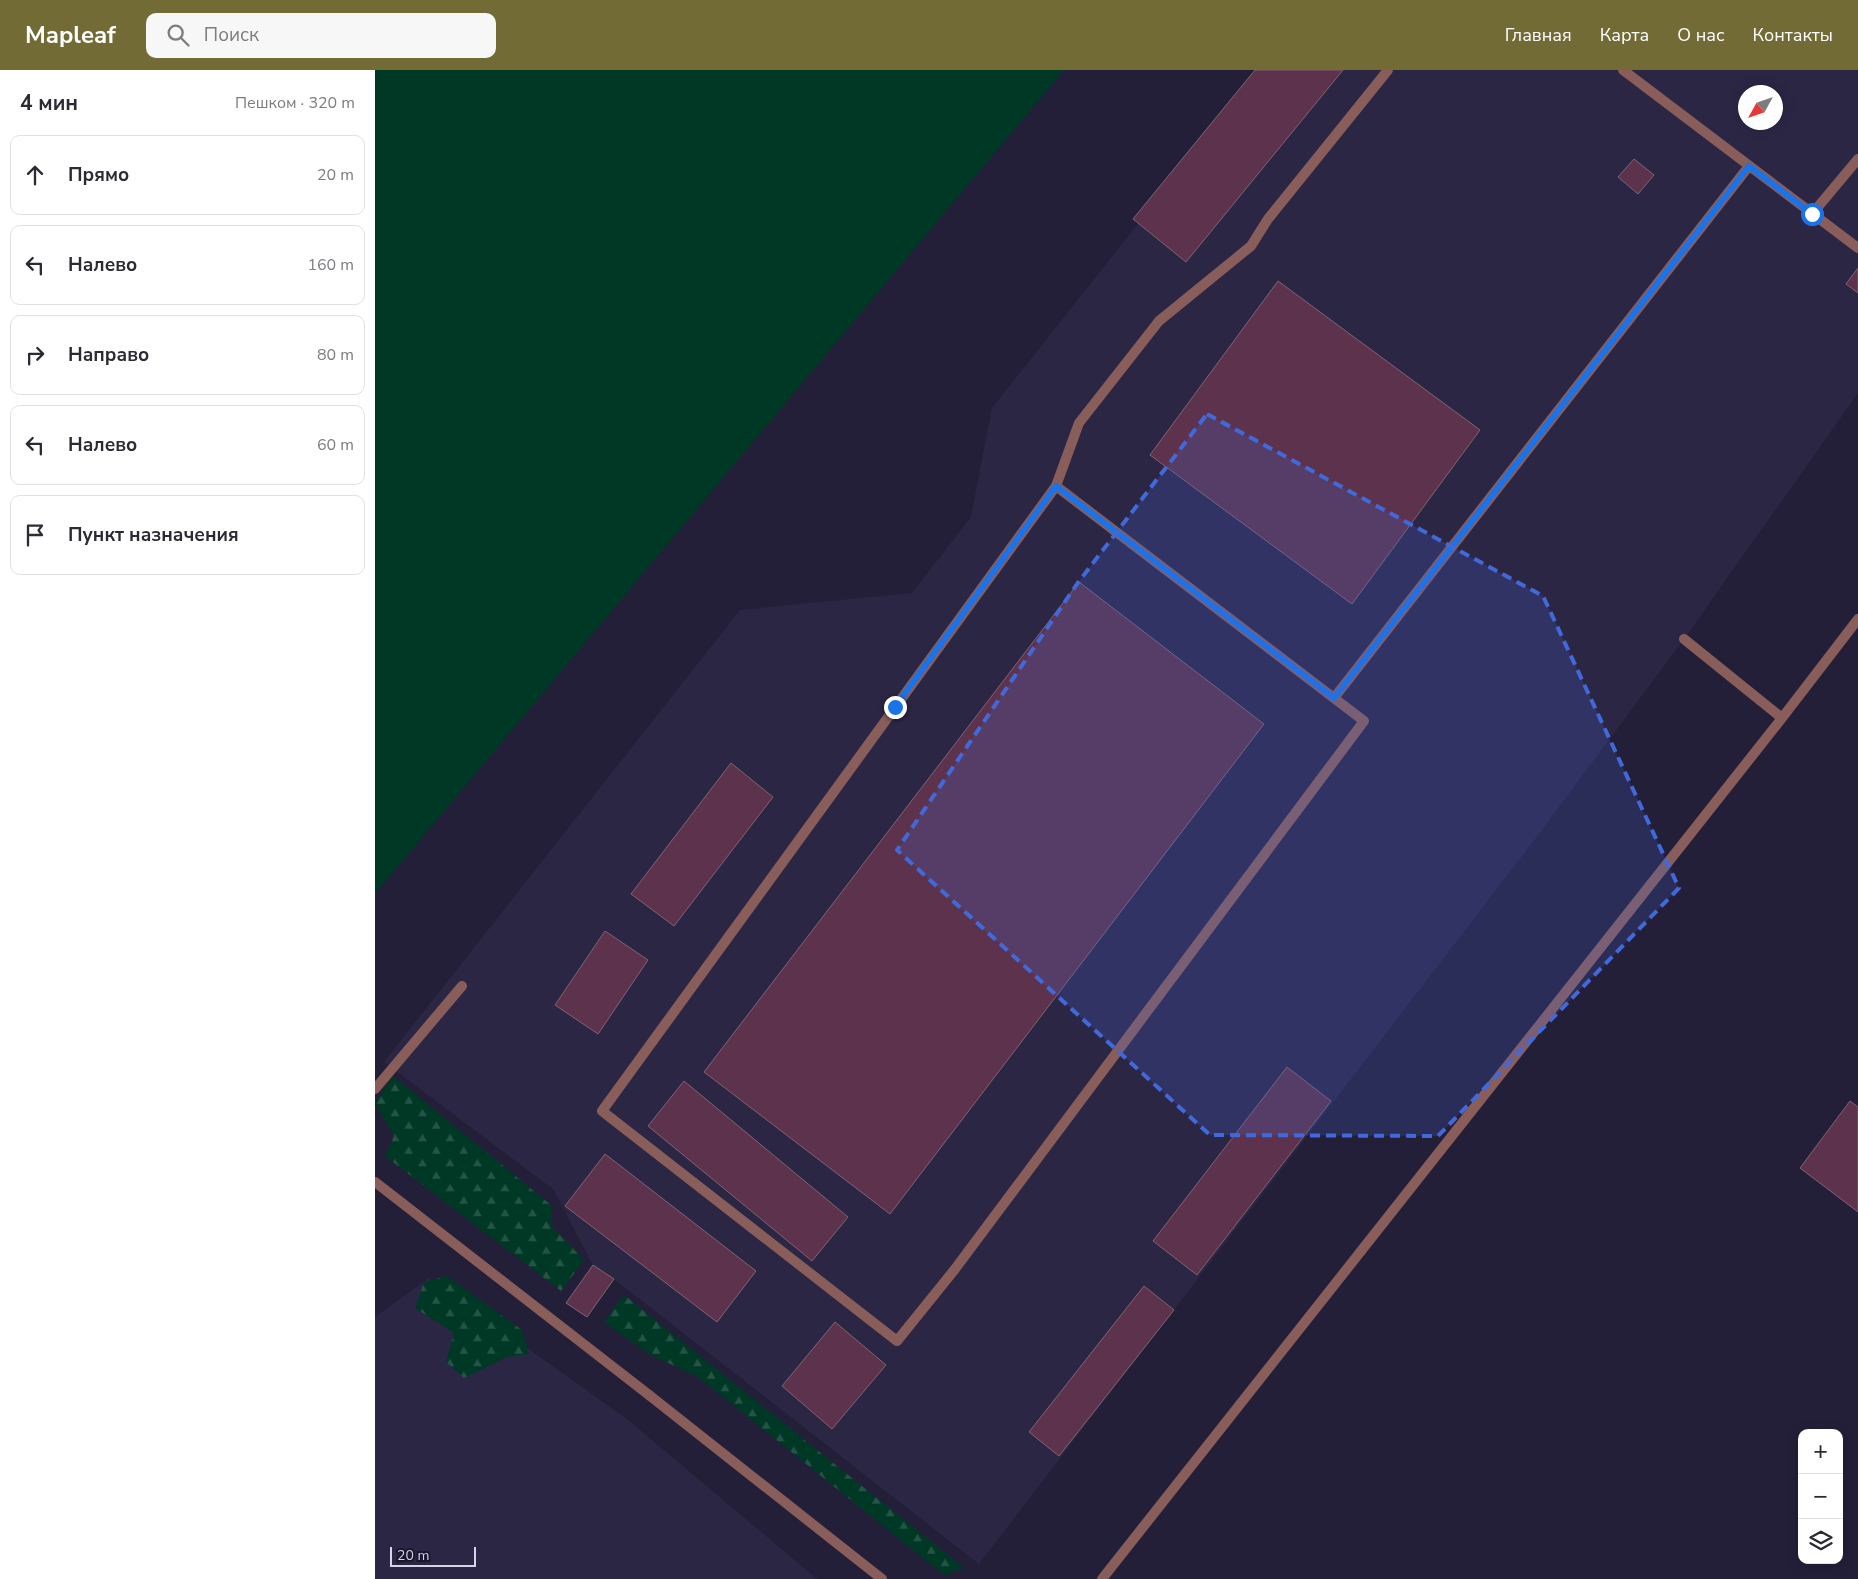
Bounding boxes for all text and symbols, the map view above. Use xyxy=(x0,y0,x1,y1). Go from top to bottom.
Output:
search box xyxy=(146,13,496,58)
text: Mapleaf xyxy=(25,19,116,51)
icon: search xyxy=(164,21,192,49)
text: Поиск xyxy=(204,22,259,48)
text: Главная xyxy=(1505,23,1572,47)
text: Карта xyxy=(1600,23,1649,47)
text: О нас xyxy=(1677,23,1725,47)
text: Контакты xyxy=(1753,23,1833,47)
north arrow xyxy=(1738,85,1783,130)
text: 4 мин xyxy=(20,89,78,117)
text: Пешком · 320 m xyxy=(235,92,355,114)
icon: ahead xyxy=(21,161,49,189)
text: Прямо xyxy=(68,162,129,188)
text: 20 m xyxy=(317,164,354,186)
route start xyxy=(1801,203,1824,226)
icon: left xyxy=(21,251,49,279)
text: Налево xyxy=(68,252,137,278)
text: 160 m xyxy=(307,254,354,276)
icon: right xyxy=(21,341,49,369)
text: Направо xyxy=(68,342,149,368)
text: 80 m xyxy=(317,344,354,366)
icon: left xyxy=(21,431,49,459)
text: Налево xyxy=(68,432,137,458)
text: 60 m xyxy=(317,434,354,456)
icon: arrive xyxy=(21,521,49,549)
text: Пункт назначения xyxy=(68,522,239,548)
route end xyxy=(884,696,907,719)
map controls xyxy=(1798,1429,1843,1564)
button: + xyxy=(1798,1429,1843,1474)
button: − xyxy=(1798,1474,1843,1519)
button: layers xyxy=(1798,1519,1843,1564)
scale bar xyxy=(390,1544,476,1567)
text: 20 m xyxy=(397,1546,429,1565)

